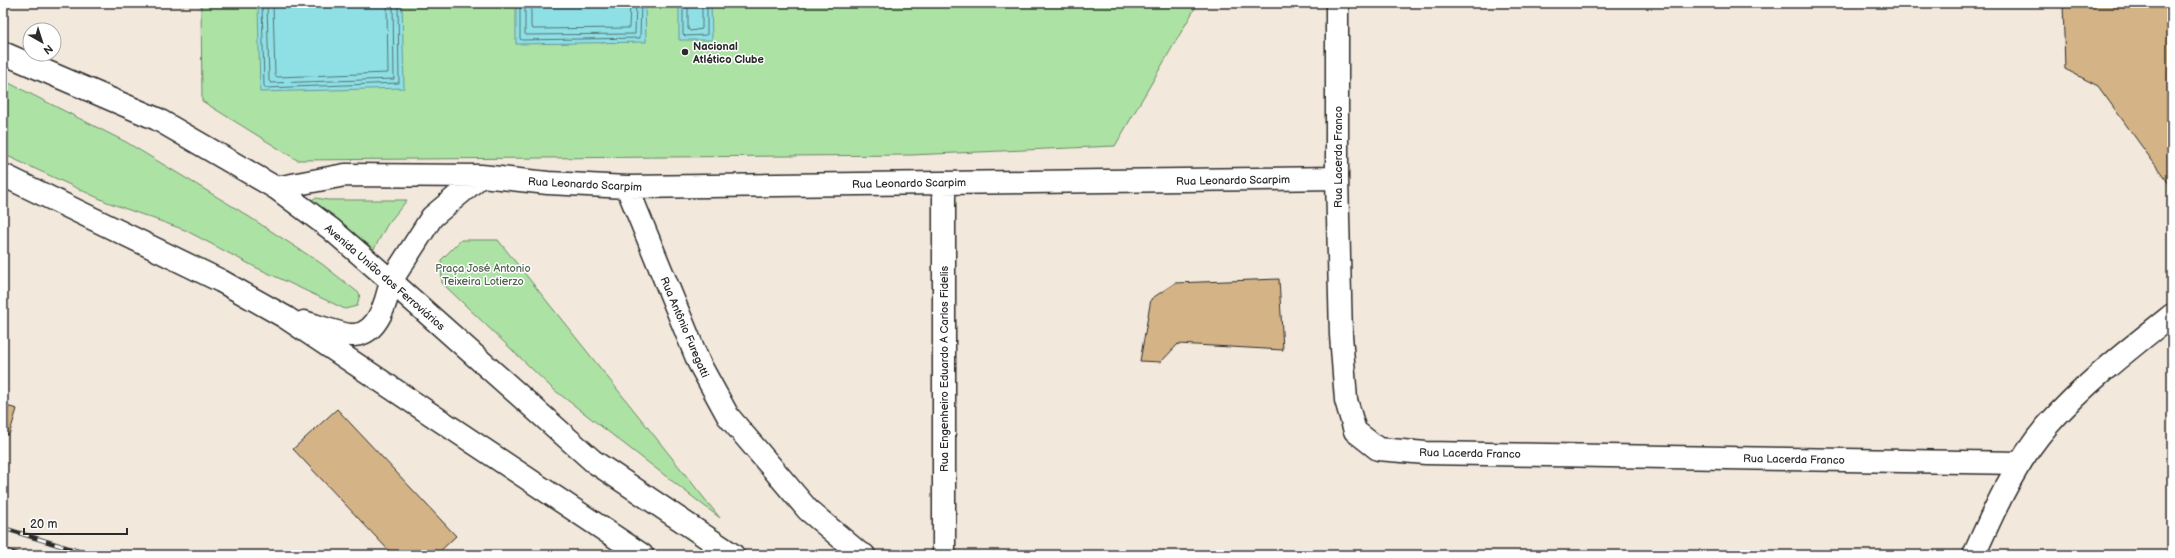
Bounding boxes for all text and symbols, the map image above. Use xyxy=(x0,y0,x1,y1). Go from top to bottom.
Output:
north arrow xyxy=(22,22,62,62)
place label: Nacional Atlético Clube xyxy=(692,40,764,66)
text: N xyxy=(41,42,55,57)
marker: Nacional Atlético Clube xyxy=(680,47,690,57)
street label: Rua Lacerda Franco xyxy=(1332,106,1345,208)
street label: Rua Leonardo Scarpim xyxy=(1176,173,1290,188)
street label: Rua Leonardo Scarpim xyxy=(528,175,642,194)
street label: Rua Leonardo Scarpim xyxy=(852,176,966,191)
street label: Avenida União dos Ferroviários xyxy=(322,222,448,333)
park label: Praça José Antonio Teixeira Lotierzo xyxy=(435,262,531,288)
street label: Rua Engenheiro Eduardo A Carlos Fidelis xyxy=(938,265,951,472)
street label: Rua Antônio Furegatti xyxy=(657,275,712,379)
street label: Rua Lacerda Franco xyxy=(1419,446,1521,461)
street label: Rua Lacerda Franco xyxy=(1743,452,1845,467)
scale bar xyxy=(24,510,127,536)
text: 20 m xyxy=(30,517,57,532)

